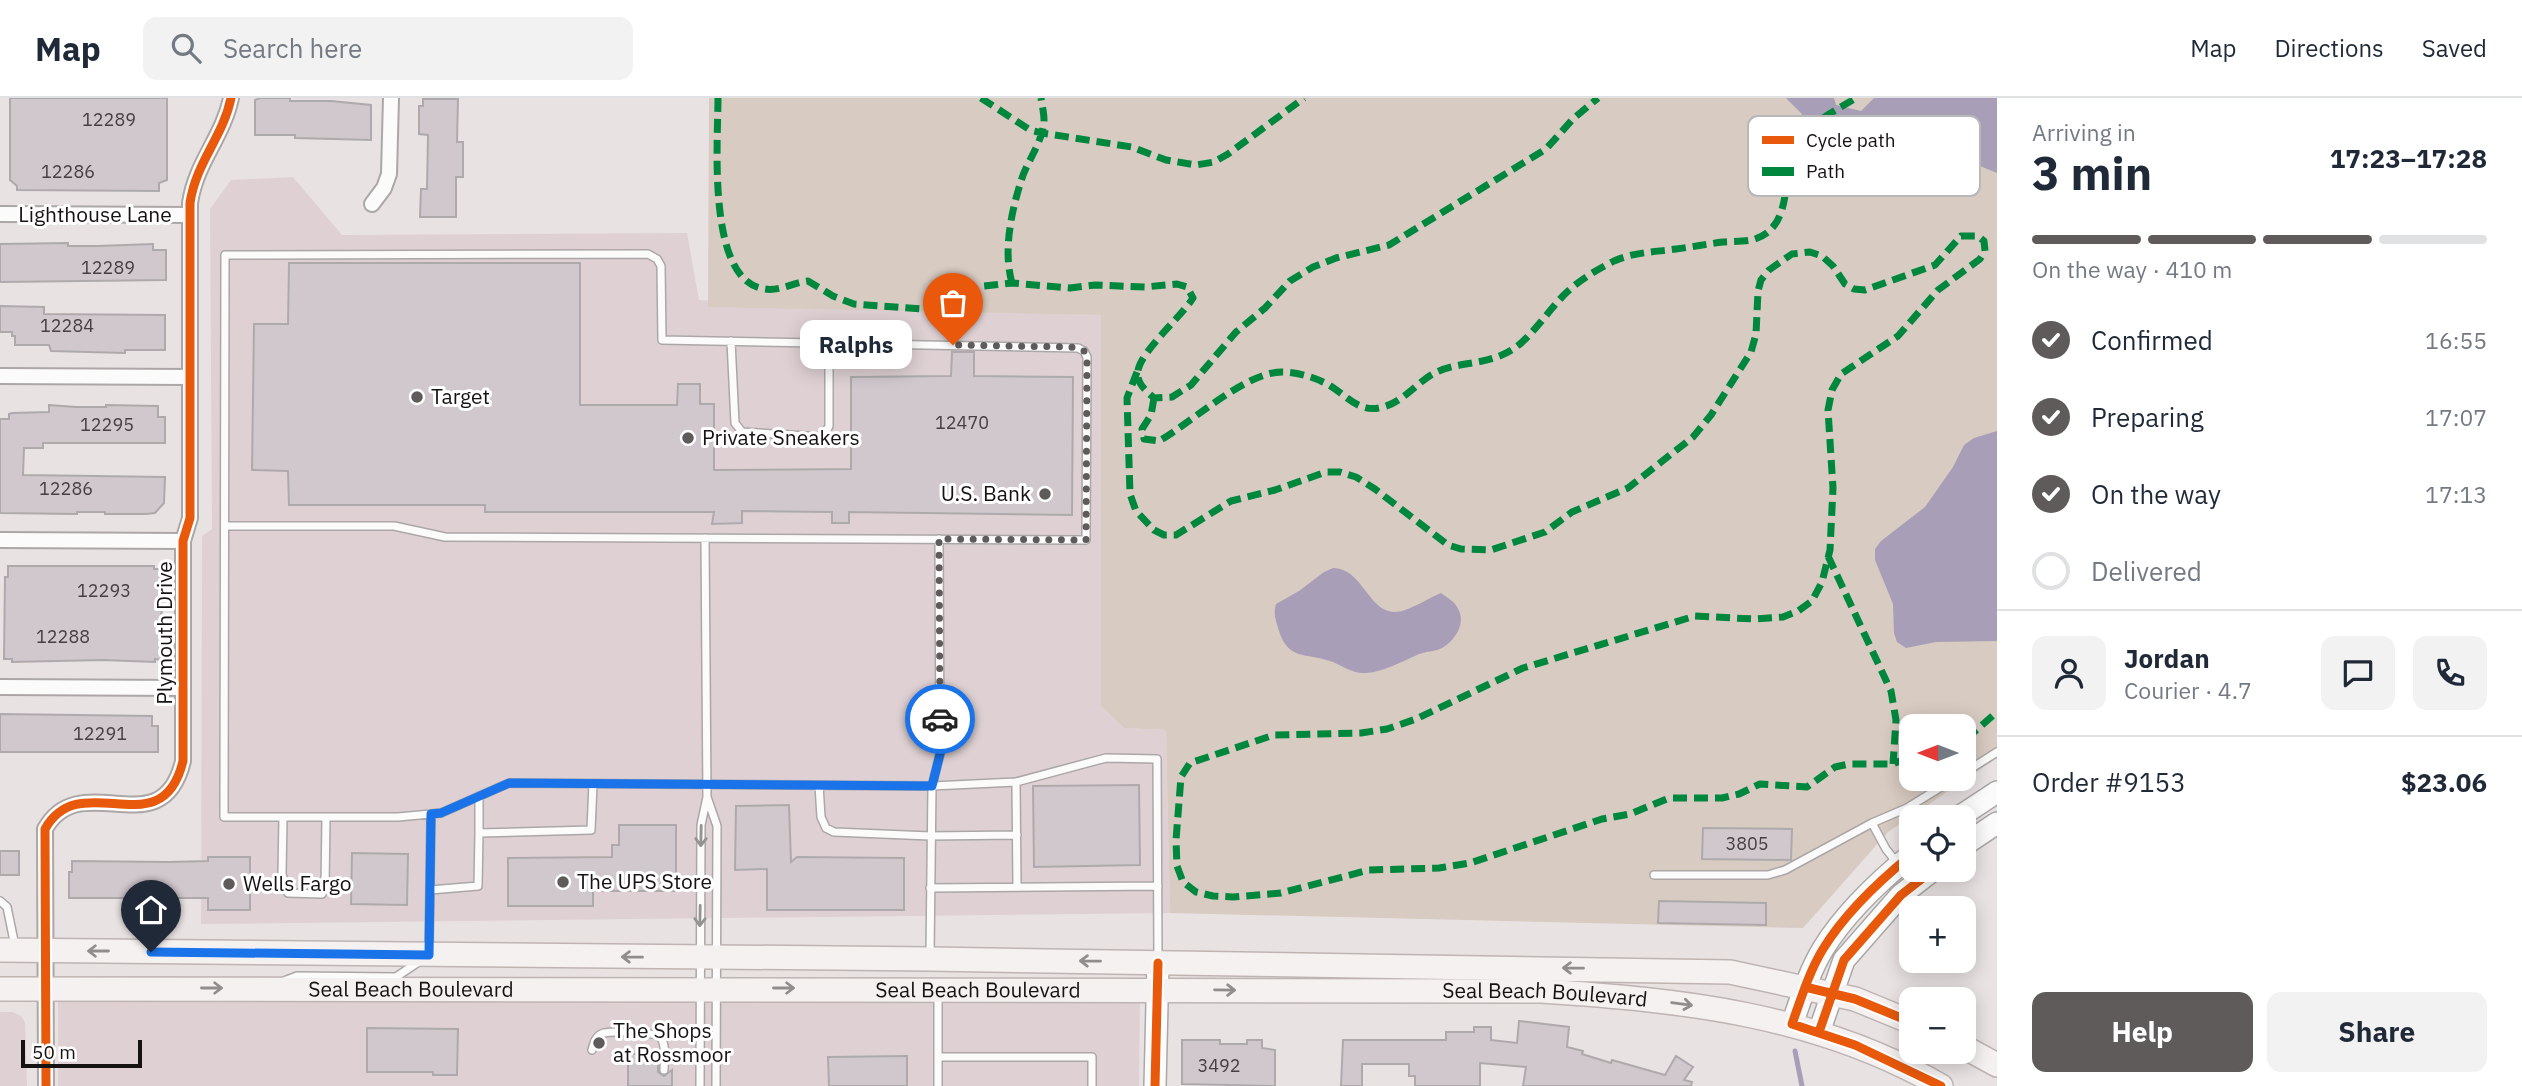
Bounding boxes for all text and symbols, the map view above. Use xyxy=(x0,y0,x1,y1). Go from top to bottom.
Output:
search box xyxy=(143,17,633,80)
text: Map xyxy=(35,27,101,70)
icon: search xyxy=(167,29,205,67)
text: Search here xyxy=(223,31,362,65)
text: Map xyxy=(2190,32,2236,64)
text: Directions xyxy=(2274,32,2384,64)
text: Saved xyxy=(2422,32,2487,64)
house number: 12289 xyxy=(82,108,136,131)
legend xyxy=(1748,116,1980,196)
text: Arriving in xyxy=(2032,117,2136,147)
text: Cycle path xyxy=(1806,128,1895,152)
text: 17:23–17:28 xyxy=(2330,141,2487,175)
text: 3 min xyxy=(2032,143,2152,203)
text: Path xyxy=(1806,159,1845,183)
house number: 12286 xyxy=(41,160,95,183)
street label: Lighthouse Lane xyxy=(18,200,172,228)
text: On the way · 410 m xyxy=(2032,254,2232,284)
house number: 12289 xyxy=(81,256,135,279)
pin xyxy=(923,273,983,345)
icon: bag xyxy=(934,284,972,322)
house number: 12284 xyxy=(40,314,94,337)
callout: Ralphs xyxy=(799,320,911,370)
icon: check xyxy=(2032,321,2070,359)
text: Confirmed xyxy=(2091,323,2213,357)
text: 16:55 xyxy=(2425,325,2487,355)
text: Ralphs xyxy=(819,329,893,359)
place label: Target xyxy=(431,382,490,410)
marker: Target xyxy=(409,389,425,405)
icon: check xyxy=(2032,398,2070,436)
text: Preparing xyxy=(2091,400,2204,434)
text: 17:07 xyxy=(2425,402,2487,432)
house number: 12470 xyxy=(935,411,989,434)
house number: 12295 xyxy=(80,413,134,436)
place label: Private Sneakers xyxy=(702,423,860,451)
marker: Private Sneakers xyxy=(680,430,696,446)
icon: check xyxy=(2032,475,2070,513)
house number: 12286 xyxy=(39,477,93,500)
text: On the way xyxy=(2091,477,2221,511)
place label: U.S. Bank xyxy=(941,479,1031,507)
text: 17:13 xyxy=(2425,479,2487,509)
marker: U.S. Bank xyxy=(1037,486,1053,502)
text: Delivered xyxy=(2091,554,2202,588)
street label: Plymouth Drive xyxy=(150,561,178,705)
house number: 12293 xyxy=(77,579,131,602)
house number: 12288 xyxy=(36,625,90,648)
button: person xyxy=(2032,636,2106,710)
button: chat xyxy=(2321,636,2395,710)
button: phone xyxy=(2413,636,2487,710)
text: Jordan xyxy=(2124,641,2210,675)
text: Courier · 4.7 xyxy=(2124,675,2252,705)
courier xyxy=(905,684,975,754)
icon: car xyxy=(921,700,959,738)
north arrow xyxy=(1899,714,1976,791)
map controls xyxy=(1899,714,1976,1064)
house number: 12291 xyxy=(73,722,127,745)
text: Order #9153 xyxy=(2032,765,2186,799)
text: $23.06 xyxy=(2401,765,2487,799)
button: locate xyxy=(1899,805,1976,882)
one-way arrow xyxy=(694,824,708,847)
house number: 3805 xyxy=(1725,832,1769,855)
place label: The UPS Store xyxy=(577,867,712,895)
place label: Wells Fargo xyxy=(243,869,352,897)
marker: The UPS Store xyxy=(555,874,571,890)
marker: Wells Fargo xyxy=(221,876,237,892)
pin xyxy=(121,880,181,952)
icon: home xyxy=(132,891,170,929)
button: + xyxy=(1899,896,1976,973)
one-way arrow xyxy=(693,905,707,928)
one-way arrow xyxy=(87,944,110,958)
one-way arrow xyxy=(621,950,644,964)
one-way arrow xyxy=(1079,955,1102,968)
one-way arrow xyxy=(1562,961,1585,975)
street label: Seal Beach Boulevard xyxy=(308,974,514,1003)
street label: Seal Beach Boulevard xyxy=(875,975,1081,1003)
street label: Seal Beach Boulevard xyxy=(1442,976,1649,1013)
one-way arrow xyxy=(772,981,795,995)
one-way arrow xyxy=(200,982,223,995)
one-way arrow xyxy=(1213,983,1236,997)
button: − xyxy=(1899,987,1976,1064)
button: Help xyxy=(2032,992,2253,1072)
button: Share xyxy=(2267,992,2487,1072)
one-way arrow xyxy=(1671,997,1693,1010)
place label: The Shops at Rossmoor xyxy=(613,1016,732,1068)
marker: The Shops at Rossmoor xyxy=(591,1035,607,1051)
scale bar xyxy=(21,1037,142,1069)
text: 50 m xyxy=(32,1040,76,1064)
house number: 3492 xyxy=(1197,1054,1241,1077)

